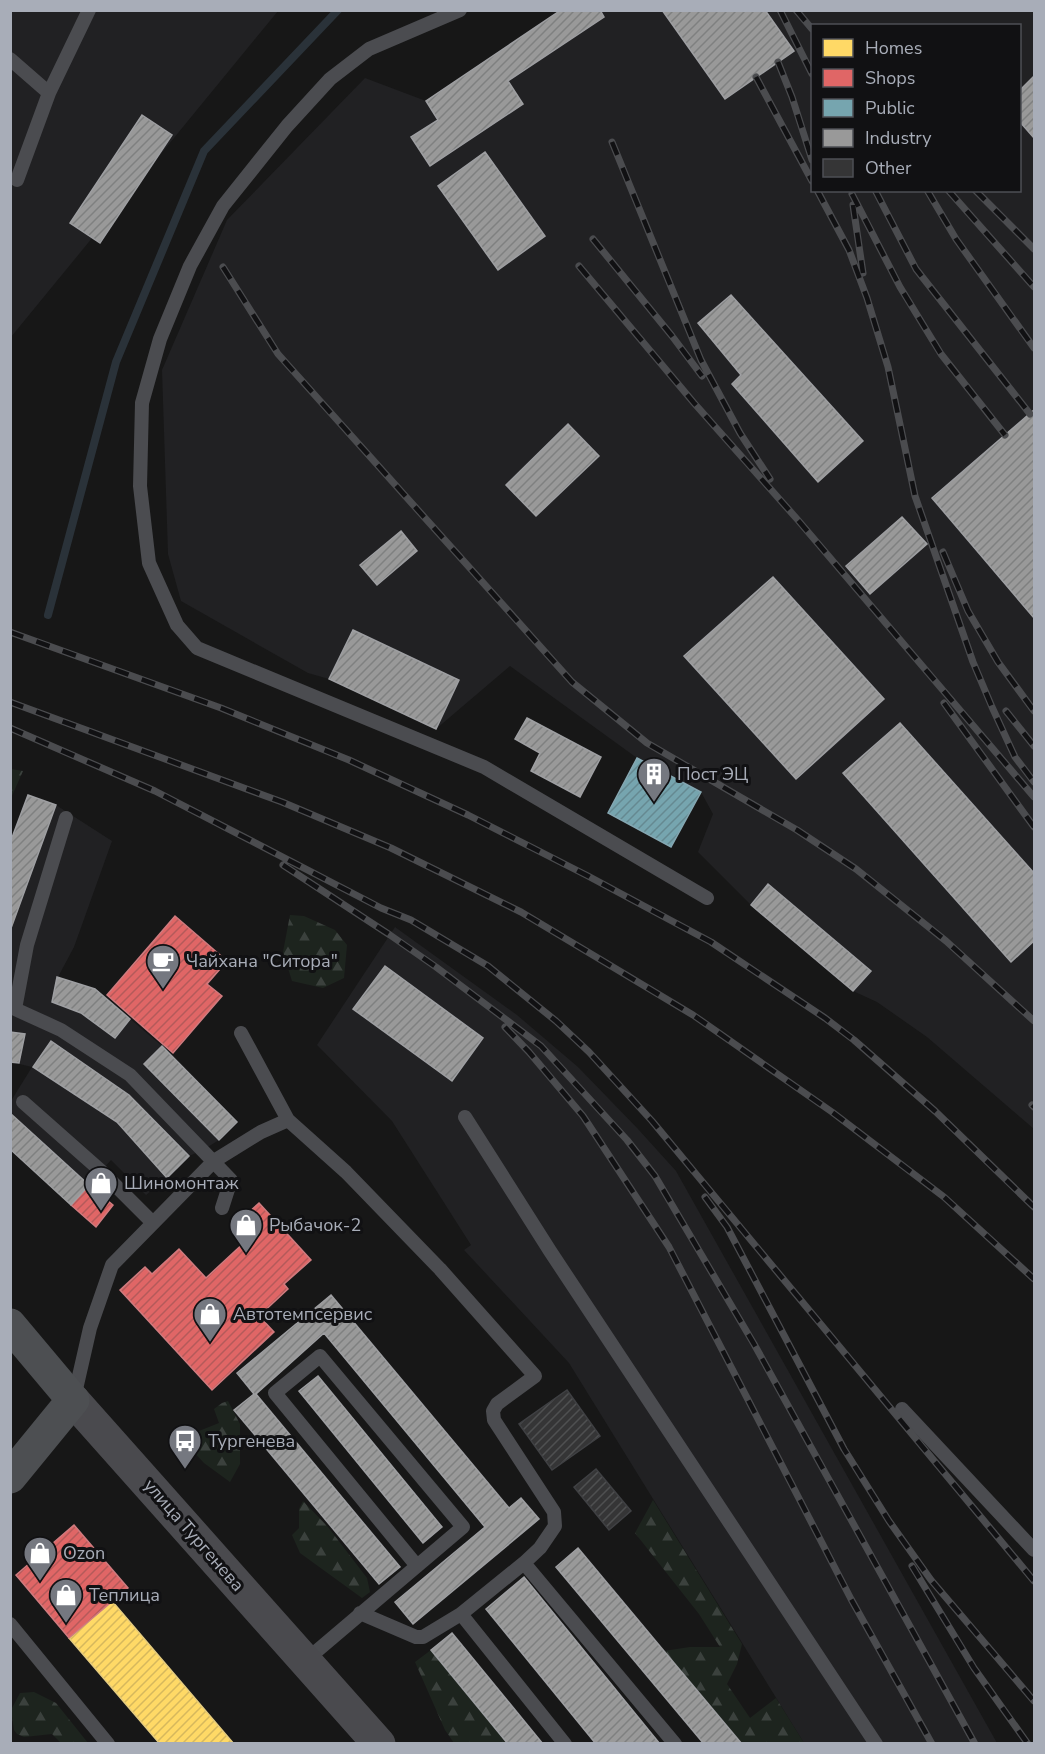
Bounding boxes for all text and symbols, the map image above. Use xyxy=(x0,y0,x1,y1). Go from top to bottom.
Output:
legend xyxy=(811,24,1021,192)
text: Homes xyxy=(865,36,922,60)
text: Shops xyxy=(865,66,915,90)
text: Public xyxy=(865,96,915,120)
text: Industry xyxy=(865,126,932,150)
text: Other xyxy=(865,156,912,180)
building icon: Пост ЭЦ xyxy=(636,756,672,803)
place label: Пост ЭЦ xyxy=(677,762,748,786)
cafe icon: Чайхана "Ситора" xyxy=(145,943,181,990)
place label: Чайхана "Ситора" xyxy=(186,949,338,973)
shop icon: Шиномонтаж xyxy=(83,1165,119,1212)
place label: Шиномонтаж xyxy=(124,1171,240,1195)
shop icon: Рыбачок-2 xyxy=(228,1207,264,1254)
place label: Рыбачок-2 xyxy=(269,1213,361,1237)
shop icon: Автотемпсервис xyxy=(192,1296,228,1343)
place label: Автотемпсервис xyxy=(233,1302,373,1326)
bus stop icon: Тургенева xyxy=(167,1423,203,1470)
place label: Тургенева xyxy=(208,1429,295,1453)
street label: улица Тургенева xyxy=(138,1474,250,1596)
shop icon: Ozon xyxy=(22,1535,58,1582)
place label: Ozon xyxy=(63,1541,105,1565)
shop icon: Теплица xyxy=(48,1577,84,1624)
place label: Теплица xyxy=(89,1583,160,1607)

